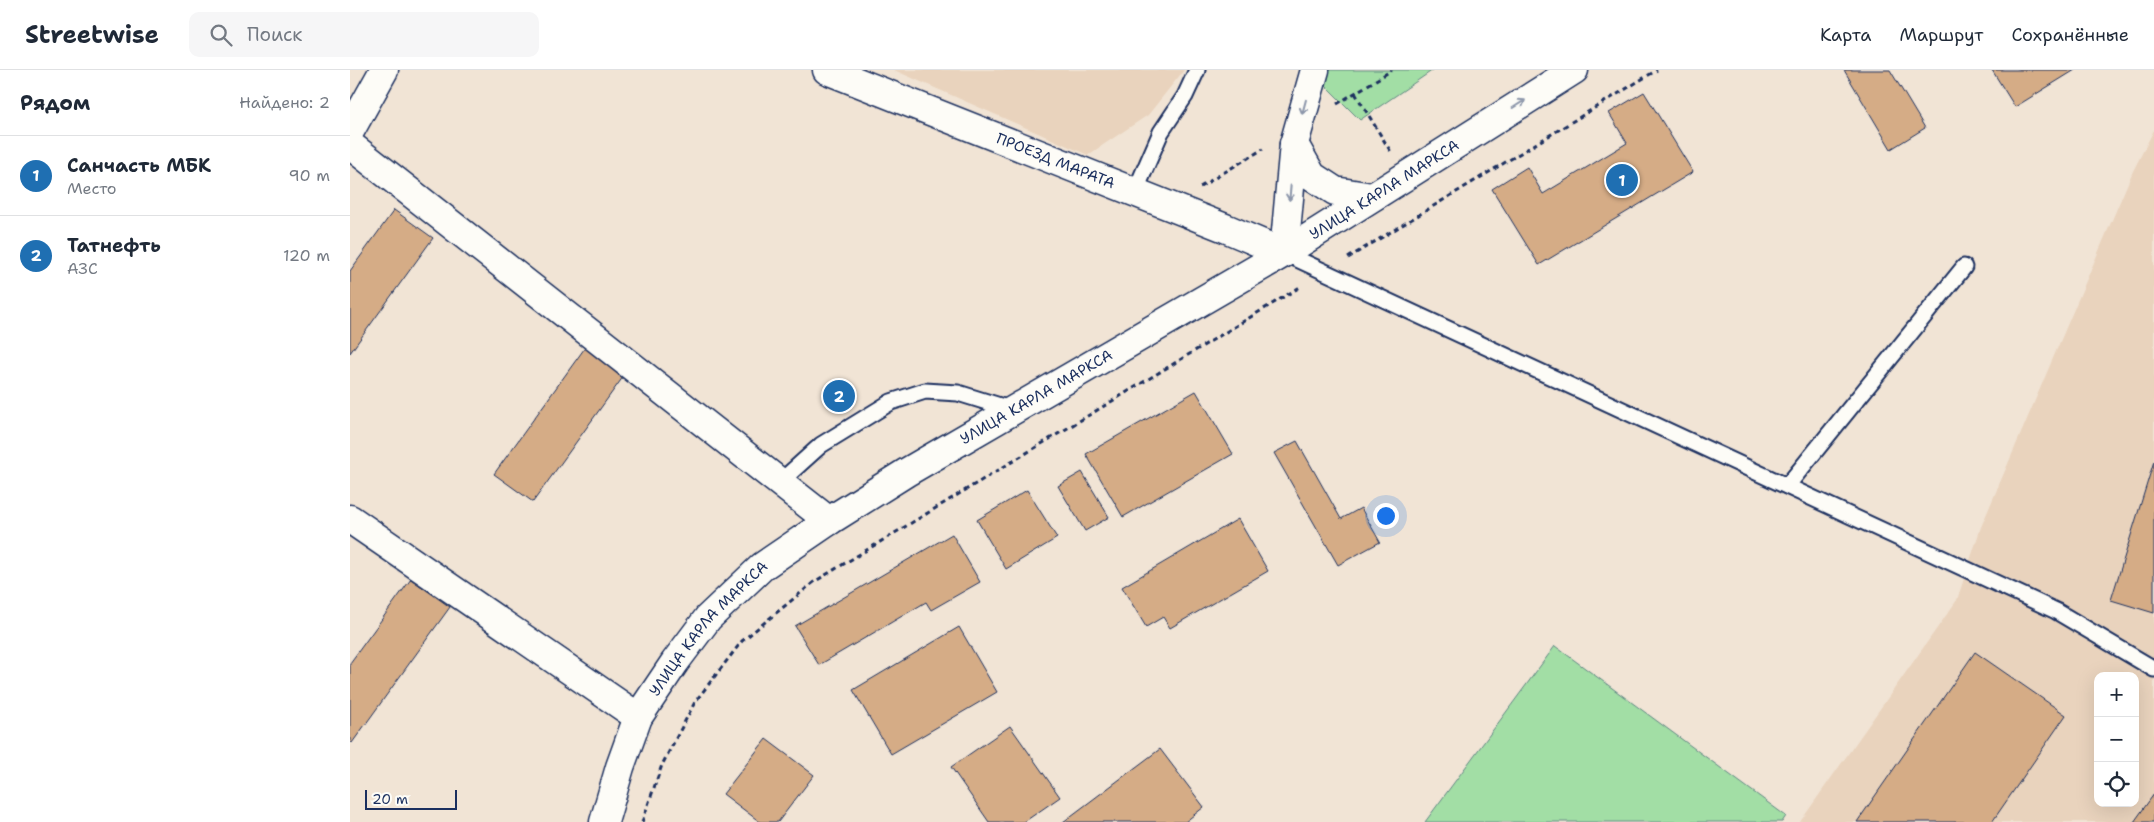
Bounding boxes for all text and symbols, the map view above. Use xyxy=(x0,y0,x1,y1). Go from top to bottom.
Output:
search box xyxy=(189,12,539,57)
text: Streetwise xyxy=(25,19,159,51)
icon: search xyxy=(207,21,235,49)
text: Поиск xyxy=(247,22,302,47)
text: Карта xyxy=(1820,23,1871,47)
text: Маршрут xyxy=(1899,23,1983,47)
text: Сохранённые xyxy=(2011,23,2129,47)
text: Рядом xyxy=(20,89,90,117)
text: Найдено: 2 xyxy=(239,92,330,113)
one-way arrow xyxy=(1299,99,1309,115)
one-way arrow xyxy=(1511,99,1525,109)
street label: ПРОЕЗД МАРАТА xyxy=(993,128,1118,193)
street label: УЛИЦА КАРЛА МАРКСА xyxy=(1306,135,1463,244)
text: Санчасть МБК xyxy=(67,153,211,178)
pin: 1 xyxy=(1606,161,1638,199)
text: 1 xyxy=(32,165,40,186)
text: 90 m xyxy=(289,165,330,186)
text: Место xyxy=(67,178,117,199)
one-way arrow xyxy=(1285,184,1294,200)
text: Татнефть xyxy=(67,233,161,258)
text: 2 xyxy=(30,245,42,266)
text: 120 m xyxy=(283,245,330,266)
text: АЗС xyxy=(67,258,98,279)
street label: УЛИЦА КАРЛА МАРКСА xyxy=(957,345,1116,449)
pin: 2 xyxy=(823,377,855,415)
your location xyxy=(1373,503,1399,529)
street label: УЛИЦА КАРЛА МАРКСА xyxy=(645,557,772,700)
map controls xyxy=(2094,672,2139,807)
button: + xyxy=(2094,672,2139,717)
button: − xyxy=(2094,717,2139,762)
button: locate xyxy=(2094,762,2139,807)
scale bar xyxy=(365,787,458,810)
text: 20 m xyxy=(372,790,408,808)

